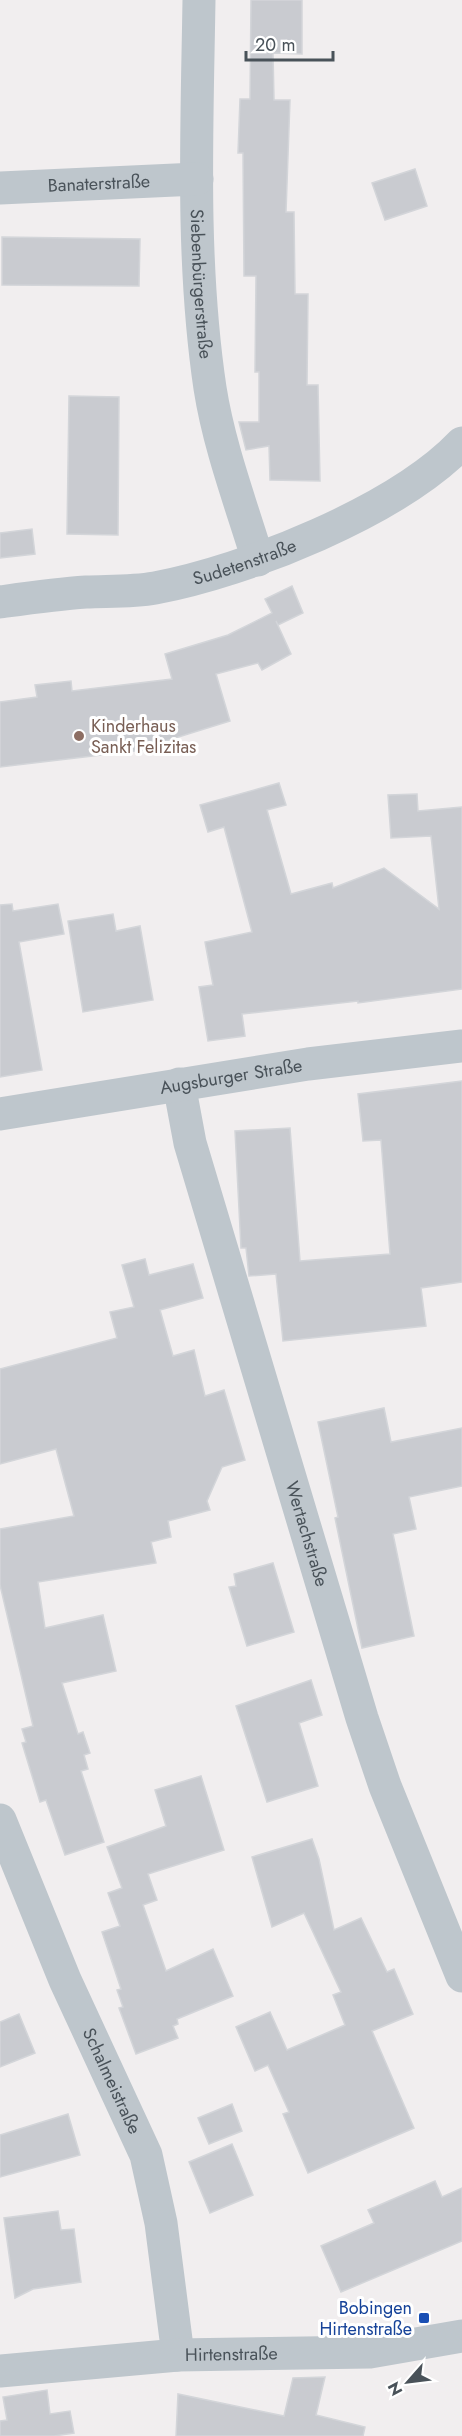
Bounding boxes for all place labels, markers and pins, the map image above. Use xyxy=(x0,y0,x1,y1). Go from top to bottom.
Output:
place label: Kinderhaus Sankt Felizitas xyxy=(91,713,196,760)
marker: Kinderhaus Sankt Felizitas xyxy=(72,729,86,743)
place label: Bobingen Hirtenstraße xyxy=(319,2295,412,2342)
marker: Bobingen Hirtenstraße xyxy=(417,2311,431,2325)

